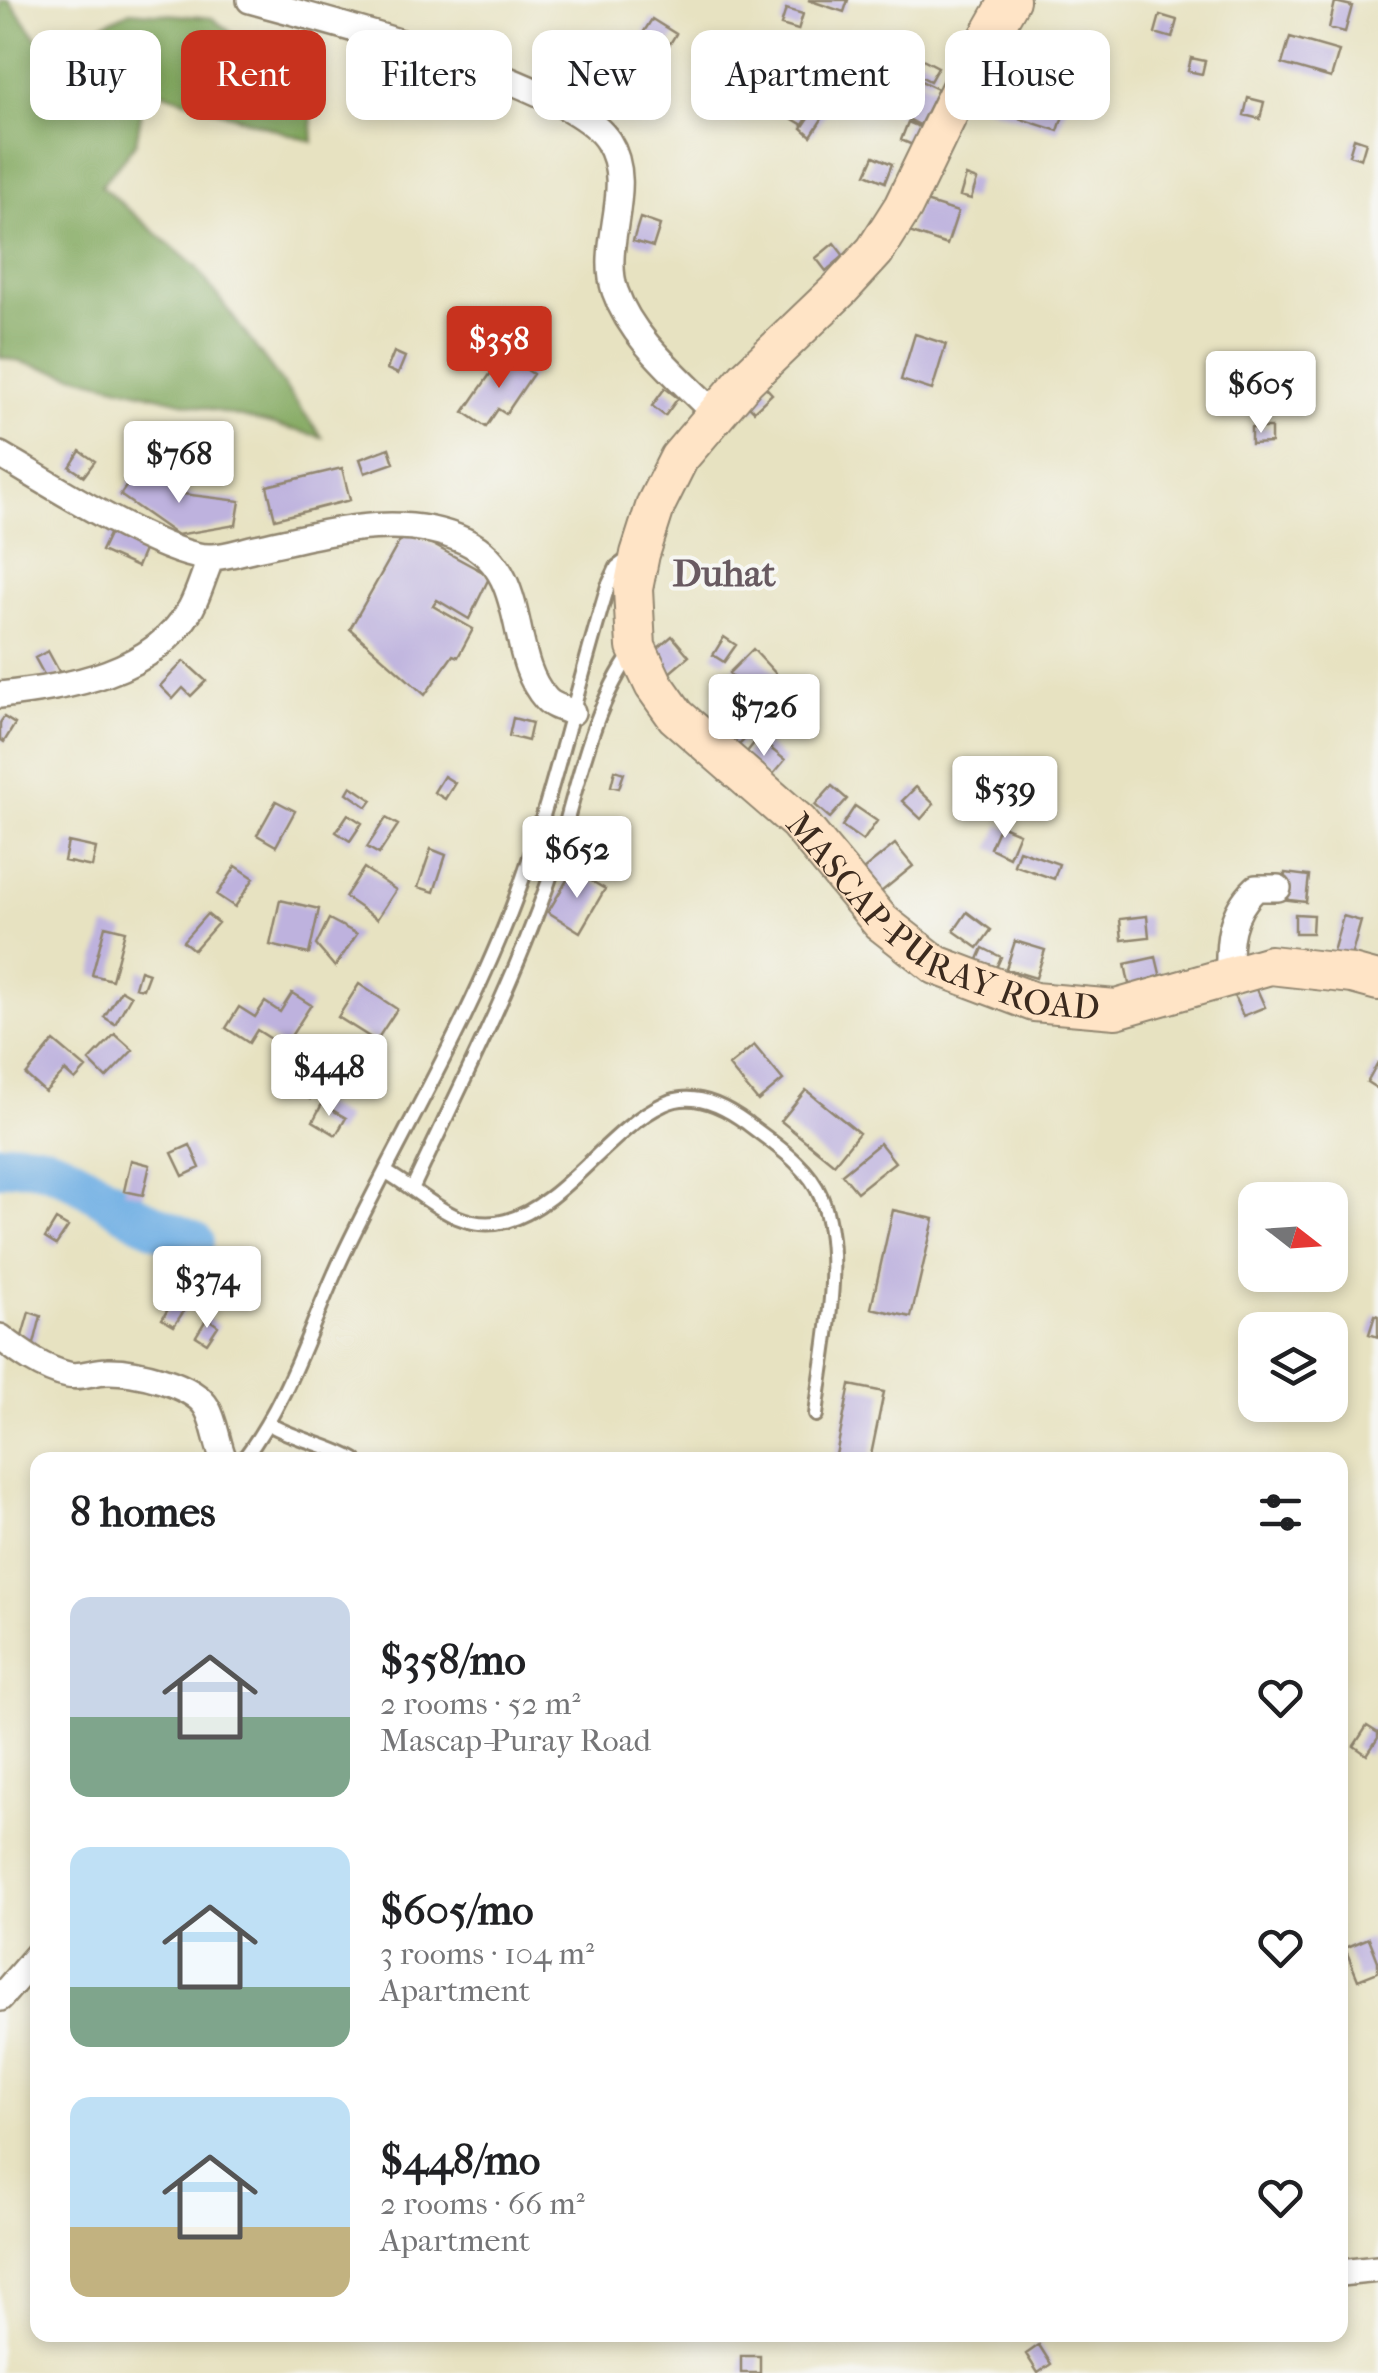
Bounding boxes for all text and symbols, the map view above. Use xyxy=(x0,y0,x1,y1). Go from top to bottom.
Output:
chip: Buy xyxy=(30,30,161,120)
chip: Rent xyxy=(181,30,326,120)
chip: Filters xyxy=(346,30,512,120)
chip: New xyxy=(532,30,671,120)
chip: Apartment xyxy=(691,30,925,120)
chip: House xyxy=(945,30,1110,120)
pin: $358 xyxy=(440,306,558,391)
text: $358 xyxy=(469,320,529,357)
pin: $605 xyxy=(1202,351,1320,436)
text: $605 xyxy=(1228,365,1294,402)
pin: $768 xyxy=(120,421,238,506)
text: $768 xyxy=(146,435,212,472)
district label: Duhat xyxy=(673,551,776,596)
pin: $726 xyxy=(705,674,823,759)
text: $726 xyxy=(731,688,797,725)
pin: $539 xyxy=(946,756,1064,841)
text: $539 xyxy=(974,770,1036,807)
street label: MASCAP-PURAY ROAD xyxy=(778,804,1101,1029)
pin: $652 xyxy=(518,816,636,901)
text: $652 xyxy=(544,830,610,867)
pin: $448 xyxy=(270,1034,388,1119)
text: $448 xyxy=(293,1048,365,1085)
north arrow xyxy=(1238,1182,1348,1292)
map controls xyxy=(1238,1182,1348,1422)
pin: $374 xyxy=(148,1246,266,1331)
text: $374 xyxy=(175,1260,239,1297)
button: layers xyxy=(1238,1312,1348,1422)
icon: filters xyxy=(1253,1485,1308,1540)
text: 8 homes xyxy=(70,1488,216,1537)
text: $358/mo xyxy=(380,1636,526,1685)
icon: home xyxy=(150,1637,270,1757)
icon: heart xyxy=(1253,1670,1308,1725)
text: 2 rooms · 52 m² xyxy=(380,1685,580,1722)
text: Mascap-Puray Road xyxy=(380,1722,651,1759)
text: $605/mo xyxy=(380,1886,533,1935)
icon: home xyxy=(150,1887,270,2007)
icon: heart xyxy=(1253,1920,1308,1975)
text: 3 rooms · 104 m² xyxy=(380,1935,594,1972)
text: Apartment xyxy=(380,1972,530,2009)
text: $448/mo xyxy=(380,2136,540,2185)
icon: home xyxy=(150,2137,270,2257)
icon: heart xyxy=(1253,2170,1308,2225)
text: 2 rooms · 66 m² xyxy=(380,2185,585,2222)
text: Apartment xyxy=(380,2222,530,2259)

